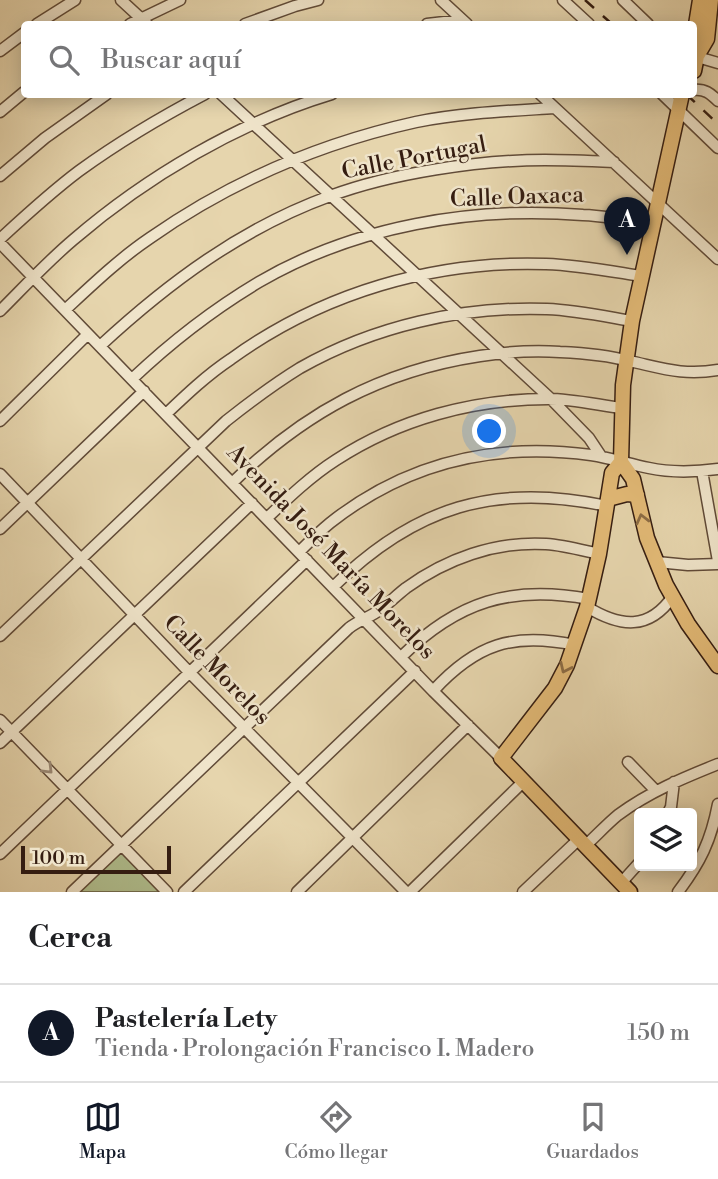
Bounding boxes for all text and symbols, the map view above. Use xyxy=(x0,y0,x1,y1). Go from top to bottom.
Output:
search box xyxy=(21,21,697,98)
icon: search xyxy=(45,41,83,79)
text: Buscar aquí xyxy=(101,44,241,76)
street label: Calle Portugal xyxy=(339,130,489,186)
street label: Calle Oaxaca xyxy=(450,181,585,213)
pin: A xyxy=(604,197,650,255)
your location xyxy=(472,414,506,448)
street label: Avenida José María Morelos xyxy=(220,438,441,665)
one-way arrow xyxy=(636,514,650,526)
street label: Calle Morelos xyxy=(158,609,276,731)
one-way arrow xyxy=(559,661,573,673)
one-way arrow xyxy=(39,760,52,773)
map controls xyxy=(634,808,697,871)
button: layers xyxy=(634,808,697,871)
scale bar xyxy=(21,843,172,875)
text: 100 m xyxy=(32,846,85,870)
text: Cerca xyxy=(28,919,112,957)
text: Pastelería Lety xyxy=(95,1003,277,1035)
text: A xyxy=(43,1019,59,1047)
text: 150 m xyxy=(627,1019,690,1047)
text: Tienda · Prolongación Francisco I. Madero xyxy=(95,1035,534,1063)
tab: Mapa xyxy=(79,1098,126,1164)
tab: Cómo llegar xyxy=(284,1098,388,1164)
tab: Guardados xyxy=(546,1098,639,1164)

